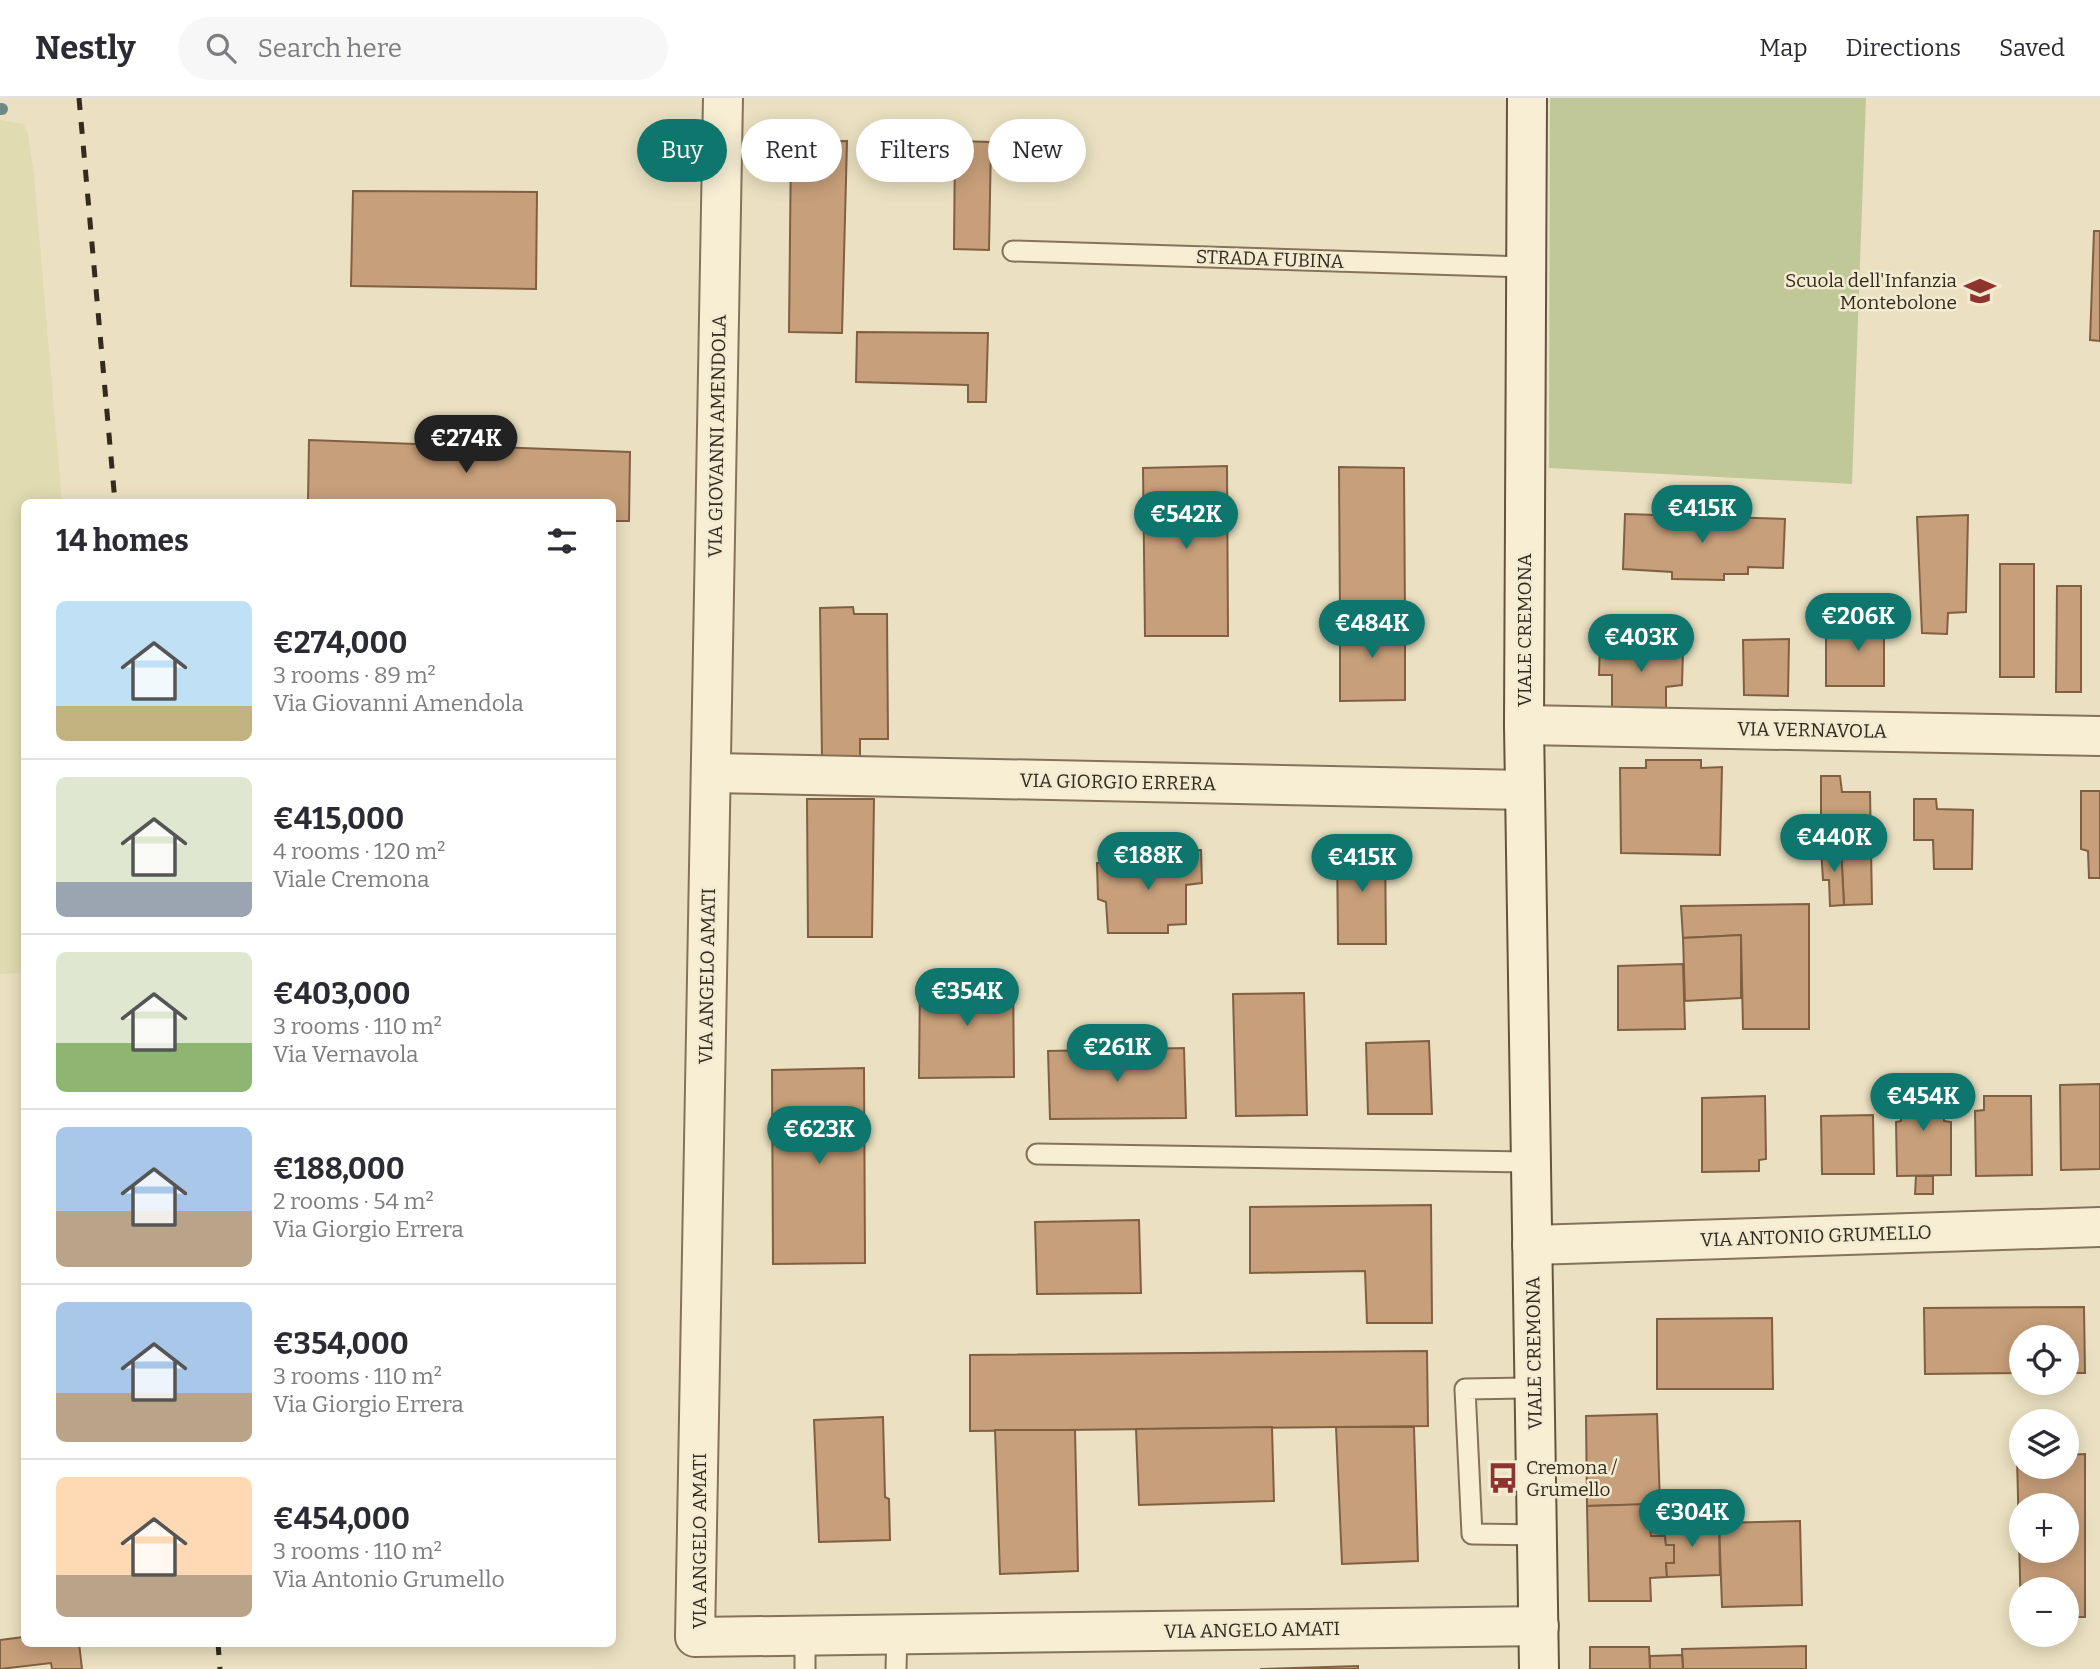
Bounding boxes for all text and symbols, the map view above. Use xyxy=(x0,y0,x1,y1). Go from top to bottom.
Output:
search box xyxy=(178,17,668,80)
text: Nestly xyxy=(35,28,136,68)
icon: search xyxy=(202,29,240,67)
text: Search here xyxy=(258,33,402,64)
text: Map xyxy=(1759,34,1808,62)
text: Directions xyxy=(1846,34,1961,62)
text: Saved xyxy=(1999,34,2065,62)
chip: Buy xyxy=(637,119,727,182)
chip: Rent xyxy=(741,119,842,182)
chip: Filters xyxy=(856,119,974,182)
chip: New xyxy=(988,119,1086,182)
street label: STRADA FUBINA xyxy=(1196,245,1345,273)
place label: Scuola dell'Infanzia Montebolone xyxy=(1785,269,1958,314)
school or university icon: Scuola dell'Infanzia Montebolone xyxy=(1963,274,1997,308)
street label: VIA GIOVANNI AMENDOLA xyxy=(703,314,731,558)
pin: €274K xyxy=(417,416,515,475)
text: €274K xyxy=(430,424,502,452)
pin: €415K xyxy=(1653,486,1751,545)
pin: €542K xyxy=(1137,491,1235,551)
text: €415K xyxy=(1667,494,1737,522)
text: €542K xyxy=(1150,500,1222,528)
icon: filters xyxy=(543,522,581,560)
text: 14 homes xyxy=(56,523,189,559)
street label: VIALE CREMONA xyxy=(1513,553,1536,707)
pin: €206K xyxy=(1809,594,1907,653)
pin: €484K xyxy=(1323,601,1421,660)
text: €206K xyxy=(1821,602,1895,630)
text: €484K xyxy=(1335,609,1409,637)
pin: €403K xyxy=(1592,614,1690,674)
text: €403K xyxy=(1604,623,1678,651)
text: €274,000 xyxy=(273,625,408,661)
icon: home xyxy=(112,629,196,713)
text: 3 rooms · 89 m² xyxy=(273,661,436,689)
text: Via Giovanni Amendola xyxy=(273,689,524,717)
street label: VIA VERNAVOLA xyxy=(1737,717,1887,743)
street label: VIA GIORGIO ERRERA xyxy=(1020,769,1217,795)
text: €415,000 xyxy=(273,801,404,837)
icon: home xyxy=(112,805,196,889)
pin: €440K xyxy=(1785,814,1883,874)
text: €440K xyxy=(1796,823,1872,851)
pin: €188K xyxy=(1099,832,1197,892)
pin: €415K xyxy=(1313,834,1411,894)
text: 4 rooms · 120 m² xyxy=(273,837,445,865)
text: €188K xyxy=(1113,841,1183,869)
text: €415K xyxy=(1327,843,1397,871)
text: Viale Cremona xyxy=(273,865,430,893)
street label: VIA ANGELO AMATI xyxy=(694,888,720,1064)
pin: €354K xyxy=(918,968,1016,1028)
text: €403,000 xyxy=(273,976,411,1012)
text: €354K xyxy=(931,977,1003,1005)
icon: home xyxy=(112,980,196,1064)
text: 3 rooms · 110 m² xyxy=(273,1012,442,1040)
pin: €261K xyxy=(1068,1024,1166,1084)
text: €261K xyxy=(1083,1033,1151,1061)
text: Via Vernavola xyxy=(273,1040,419,1068)
pin: €454K xyxy=(1874,1074,1972,1133)
text: €454K xyxy=(1886,1082,1960,1110)
pin: €623K xyxy=(770,1107,868,1166)
text: €623K xyxy=(783,1115,855,1143)
text: €188,000 xyxy=(273,1151,405,1187)
icon: home xyxy=(112,1155,196,1239)
text: 2 rooms · 54 m² xyxy=(273,1187,434,1215)
text: Via Giorgio Errera xyxy=(273,1215,464,1243)
street label: VIA ANTONIO GRUMELLO xyxy=(1700,1220,1932,1252)
street label: VIALE CREMONA xyxy=(1521,1276,1547,1430)
map controls xyxy=(2009,1325,2079,1647)
button: locate xyxy=(2009,1325,2079,1395)
text: €354,000 xyxy=(273,1326,409,1362)
icon: home xyxy=(112,1330,196,1414)
text: 3 rooms · 110 m² xyxy=(273,1362,442,1390)
text: Via Giorgio Errera xyxy=(273,1390,464,1418)
button: layers xyxy=(2009,1409,2079,1479)
street label: VIA ANGELO AMATI xyxy=(688,1453,711,1629)
place label: Cremona / Grumello xyxy=(1526,1456,1617,1501)
bus stop icon: Cremona / Grumello xyxy=(1486,1461,1520,1495)
pin: €304K xyxy=(1643,1490,1741,1549)
button: + xyxy=(2009,1493,2079,1563)
text: €304K xyxy=(1655,1498,1729,1526)
text: €454,000 xyxy=(273,1501,410,1537)
icon: home xyxy=(112,1505,196,1589)
text: 3 rooms · 110 m² xyxy=(273,1537,442,1565)
text: Via Antonio Grumello xyxy=(273,1565,505,1593)
button: − xyxy=(2009,1577,2079,1647)
street label: VIA ANGELO AMATI xyxy=(1164,1617,1340,1643)

